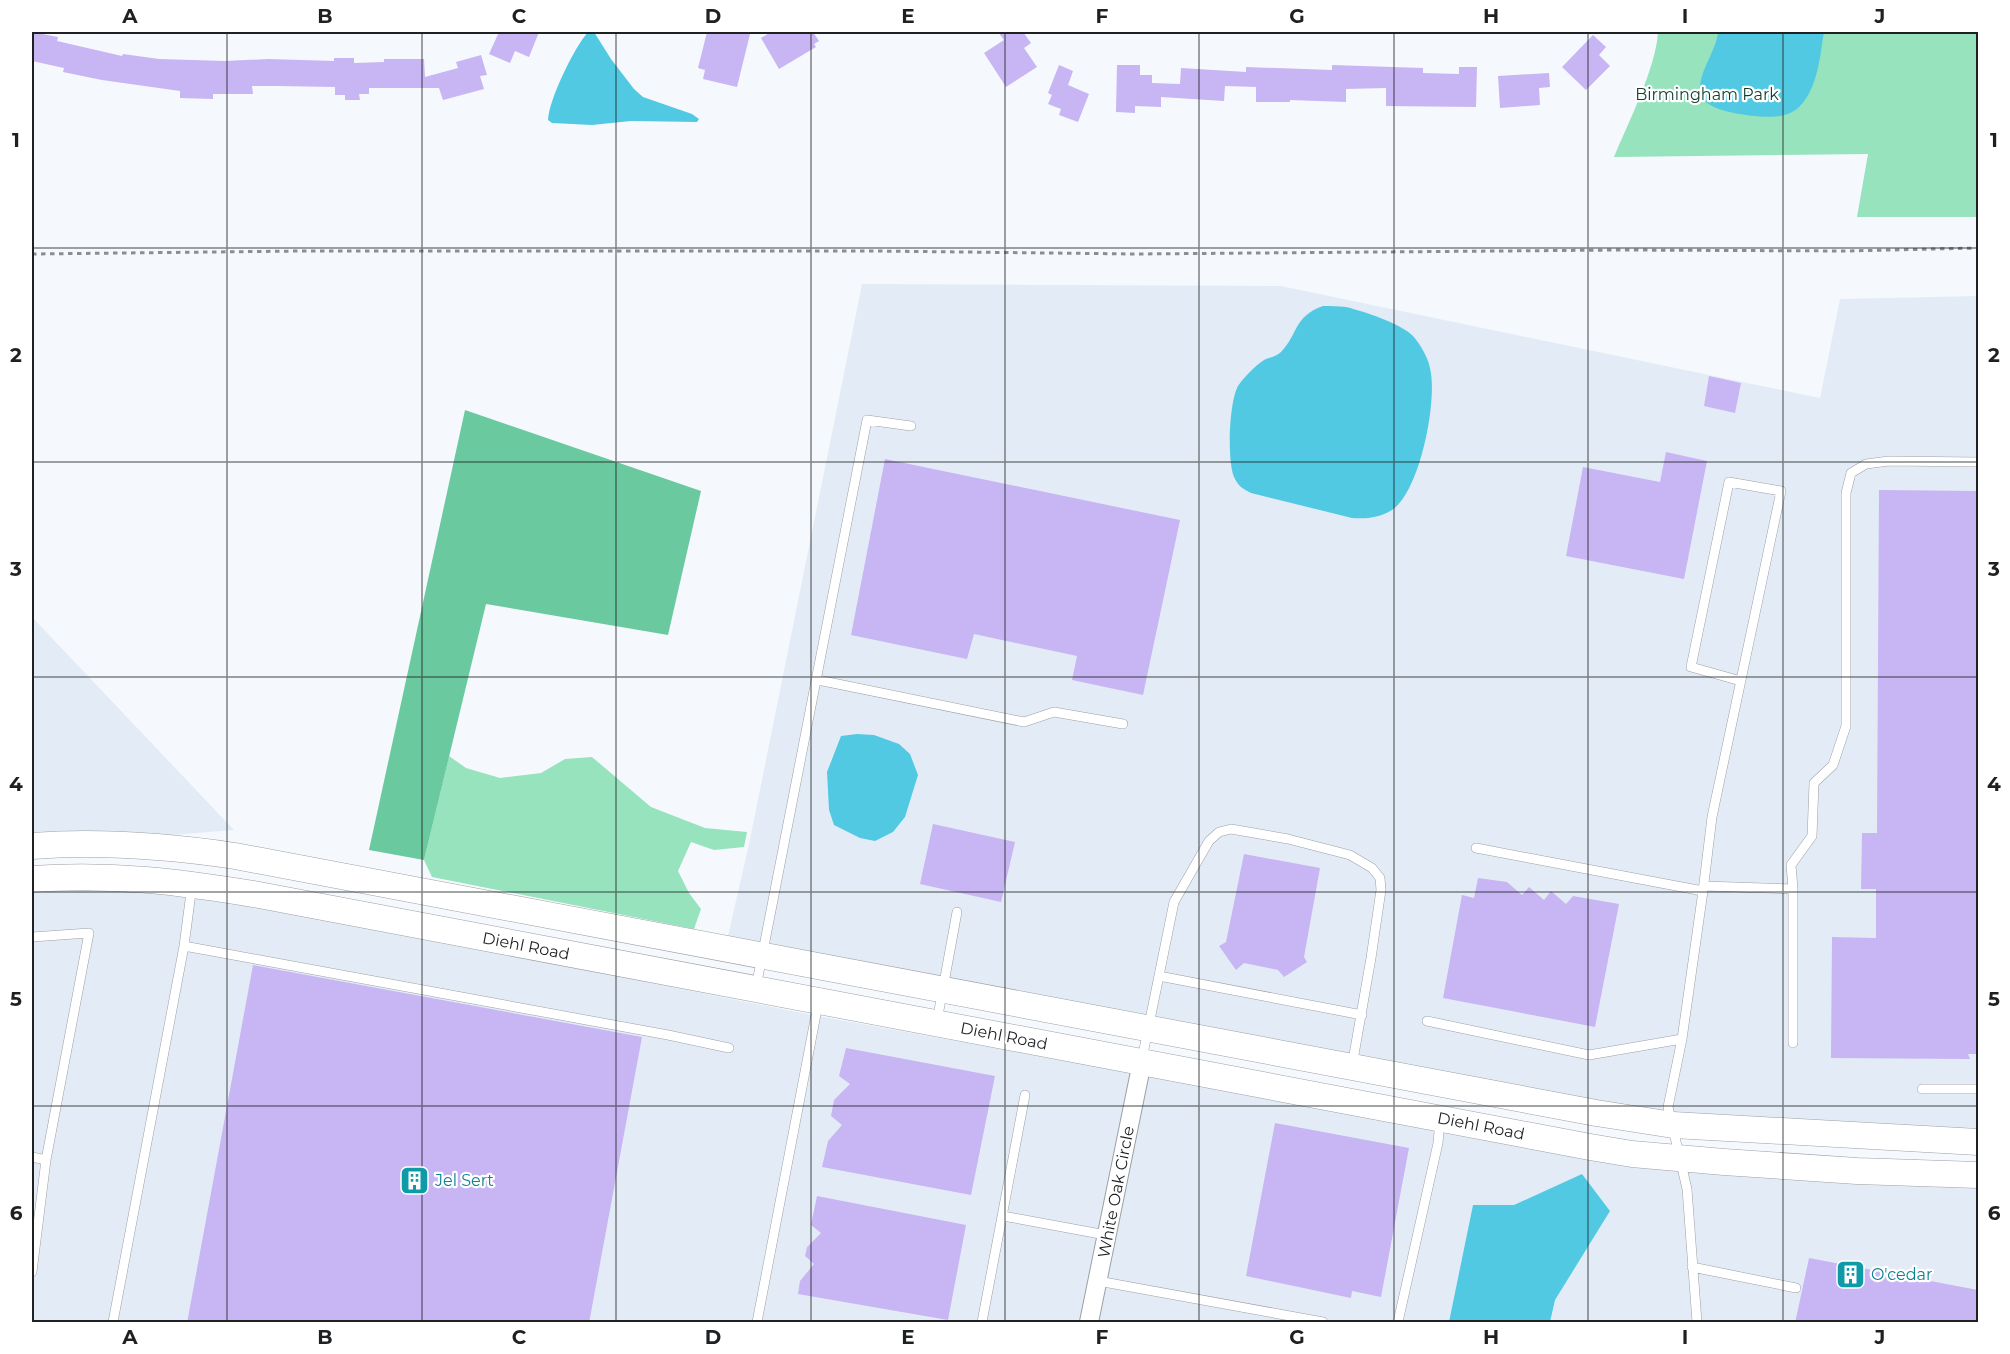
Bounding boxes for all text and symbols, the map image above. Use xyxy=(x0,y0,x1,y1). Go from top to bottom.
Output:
text: A xyxy=(121,4,138,28)
text: B xyxy=(317,4,333,28)
text: C xyxy=(512,4,527,28)
text: D xyxy=(705,4,721,28)
text: E xyxy=(901,4,915,28)
text: F xyxy=(1096,4,1109,28)
text: G xyxy=(1289,4,1305,28)
text: H xyxy=(1483,4,1499,28)
text: I xyxy=(1682,4,1688,28)
text: J xyxy=(1874,4,1885,28)
park label: Birmingham Park xyxy=(1635,85,1779,104)
text: 1 xyxy=(12,128,20,152)
text: 1 xyxy=(1990,128,1998,152)
text: 2 xyxy=(10,343,22,367)
text: 2 xyxy=(1988,343,2000,367)
text: 3 xyxy=(9,557,22,581)
text: 3 xyxy=(1987,557,2000,581)
text: 4 xyxy=(9,772,23,796)
text: 4 xyxy=(1987,772,2001,796)
street label: Diehl Road xyxy=(481,928,571,964)
text: 5 xyxy=(10,987,22,1011)
text: 5 xyxy=(1988,987,2000,1011)
street label: Diehl Road xyxy=(959,1018,1049,1054)
street label: Diehl Road xyxy=(1436,1108,1526,1144)
street label: White Oak Circle xyxy=(1094,1124,1138,1260)
building icon: Jel Sert xyxy=(398,1164,430,1196)
place label: Jel Sert xyxy=(434,1171,494,1190)
text: 6 xyxy=(10,1201,23,1225)
text: 6 xyxy=(1988,1201,2001,1225)
building icon: O'cedar xyxy=(1834,1258,1866,1290)
place label: O'cedar xyxy=(1871,1265,1932,1284)
text: A xyxy=(121,1325,138,1349)
text: B xyxy=(317,1325,333,1349)
text: C xyxy=(512,1325,527,1349)
text: D xyxy=(705,1325,721,1349)
text: E xyxy=(901,1325,915,1349)
text: F xyxy=(1096,1325,1109,1349)
text: G xyxy=(1289,1325,1305,1349)
text: H xyxy=(1483,1325,1499,1349)
text: I xyxy=(1682,1325,1688,1349)
text: J xyxy=(1874,1325,1885,1349)

